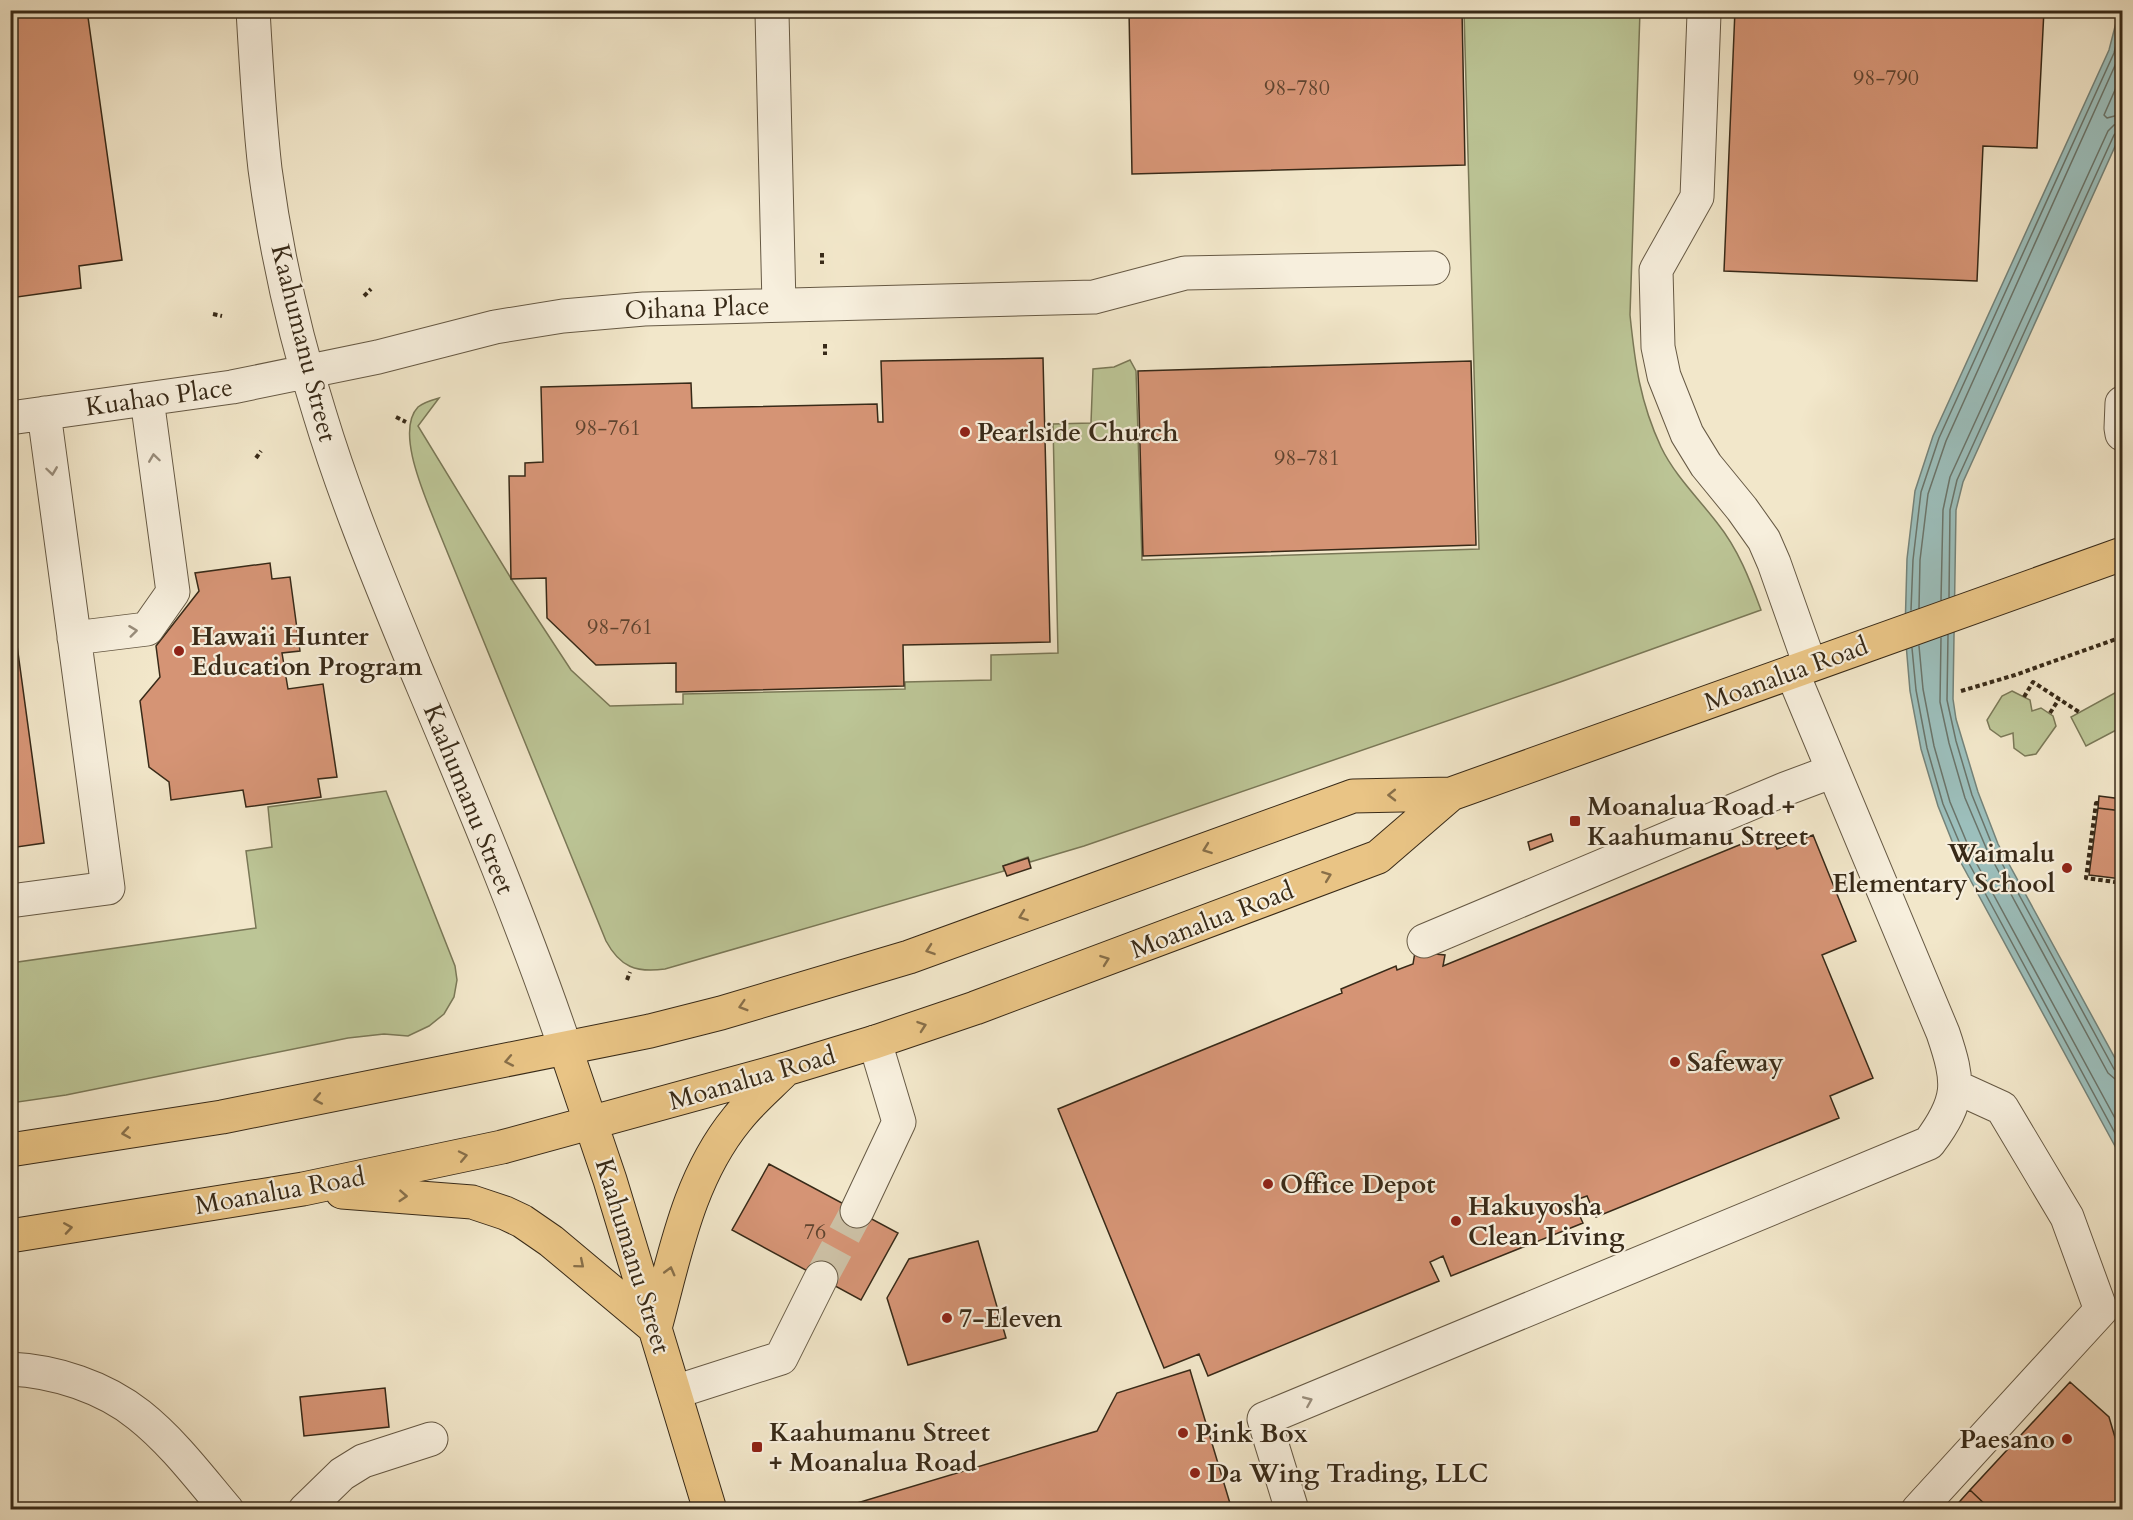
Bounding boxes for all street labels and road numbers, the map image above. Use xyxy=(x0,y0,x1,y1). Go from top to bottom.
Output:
street label: Kaahumanu Street xyxy=(263,241,345,445)
street label: Oihana Place xyxy=(624,288,770,328)
street label: Kuahao Place xyxy=(83,369,235,425)
street label: Moanalua Road xyxy=(1699,628,1873,720)
street label: Kaahumanu Street xyxy=(415,699,523,899)
street label: Moanalua Road xyxy=(1125,873,1299,967)
street label: Moanalua Road xyxy=(664,1037,840,1119)
street label: Kaahumanu Street xyxy=(587,1154,679,1358)
street label: Moanalua Road xyxy=(192,1159,368,1223)

